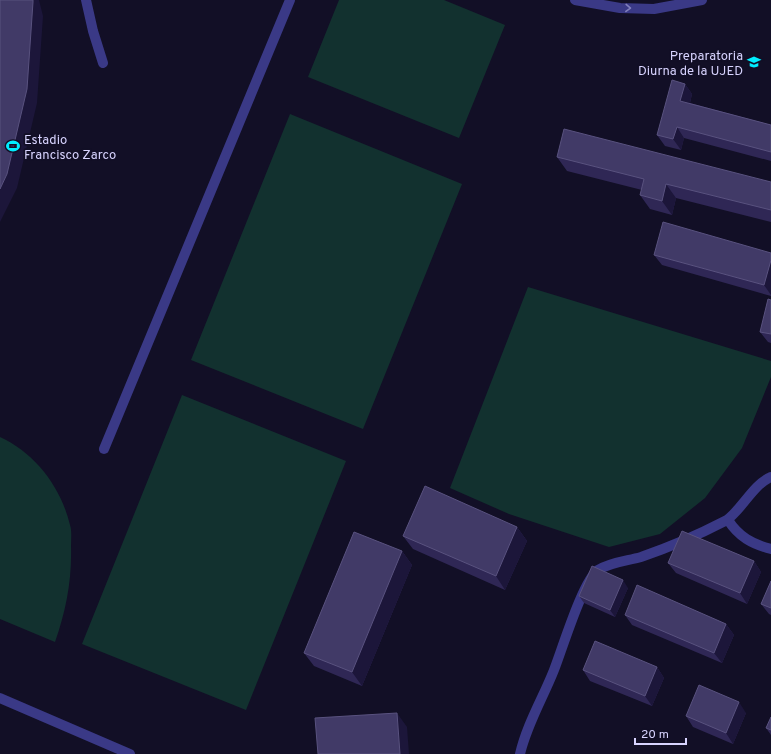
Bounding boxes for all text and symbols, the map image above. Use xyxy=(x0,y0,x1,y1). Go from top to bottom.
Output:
one-way arrow xyxy=(625,4,631,12)
place label: Preparatoria Diurna de la UJED xyxy=(638,49,743,80)
school or university icon: Preparatoria Diurna de la UJED xyxy=(746,54,762,70)
place label: Estadio Francisco Zarco xyxy=(24,133,116,164)
sports icon: Estadio Francisco Zarco xyxy=(5,138,21,154)
scale bar xyxy=(635,720,686,746)
text: 20 m xyxy=(641,727,669,743)

